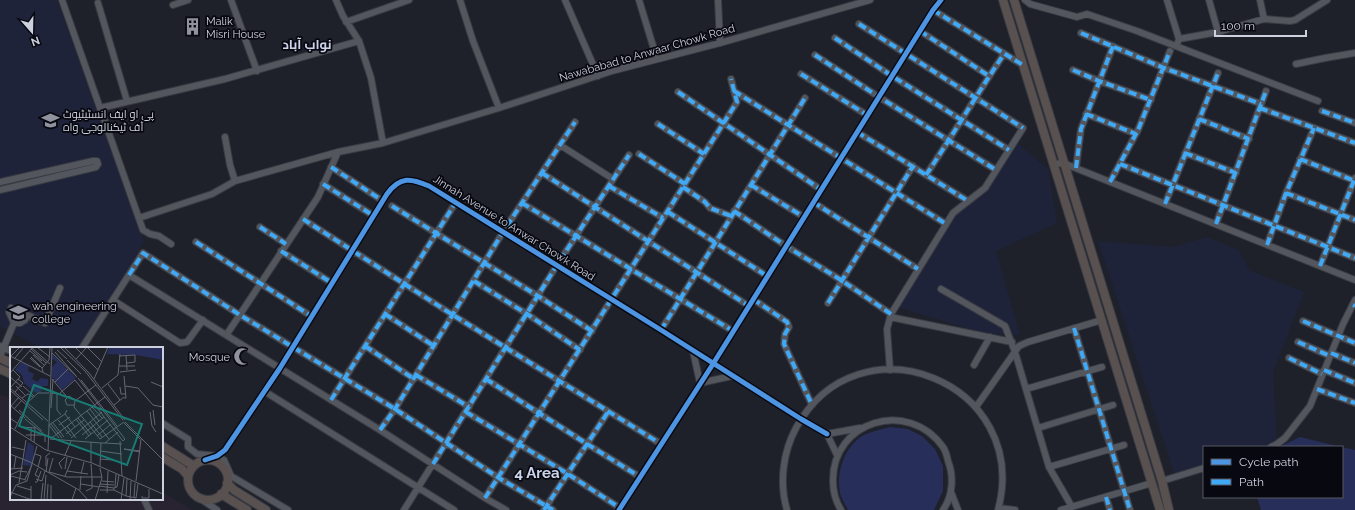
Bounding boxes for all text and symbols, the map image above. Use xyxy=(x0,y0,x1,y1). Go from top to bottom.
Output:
north arrow xyxy=(12,12,52,52)
scale bar xyxy=(1215,12,1306,38)
place label: Malik Misri House xyxy=(206,15,266,41)
building icon: Malik Misri House xyxy=(183,17,203,37)
text: 100 m xyxy=(1221,19,1255,33)
street label: Nawababad to Anwaar Chowk Road xyxy=(558,22,736,84)
text: N xyxy=(29,33,41,48)
district label: نواب آباد xyxy=(282,37,332,53)
place label: پی او ایف انسٹیٹیوٹ آف ٹیکنالوجی واہ xyxy=(63,108,154,134)
school or university icon: پی او ایف انسٹیٹیوٹ آف ٹیکنالوجی واہ xyxy=(40,110,60,130)
street label: Jinnah Avenue to Anwar Chowk Road xyxy=(431,173,598,284)
place label: wah engineering college xyxy=(32,300,117,326)
school or university icon: wah engineering college xyxy=(9,302,29,322)
inset map xyxy=(10,347,163,500)
mosque icon: Mosque xyxy=(233,347,253,367)
place label: Mosque xyxy=(189,351,231,364)
legend xyxy=(1203,446,1343,498)
text: Cycle path xyxy=(1239,455,1298,469)
district label: 4 Area xyxy=(514,464,560,482)
text: Path xyxy=(1239,475,1264,489)

